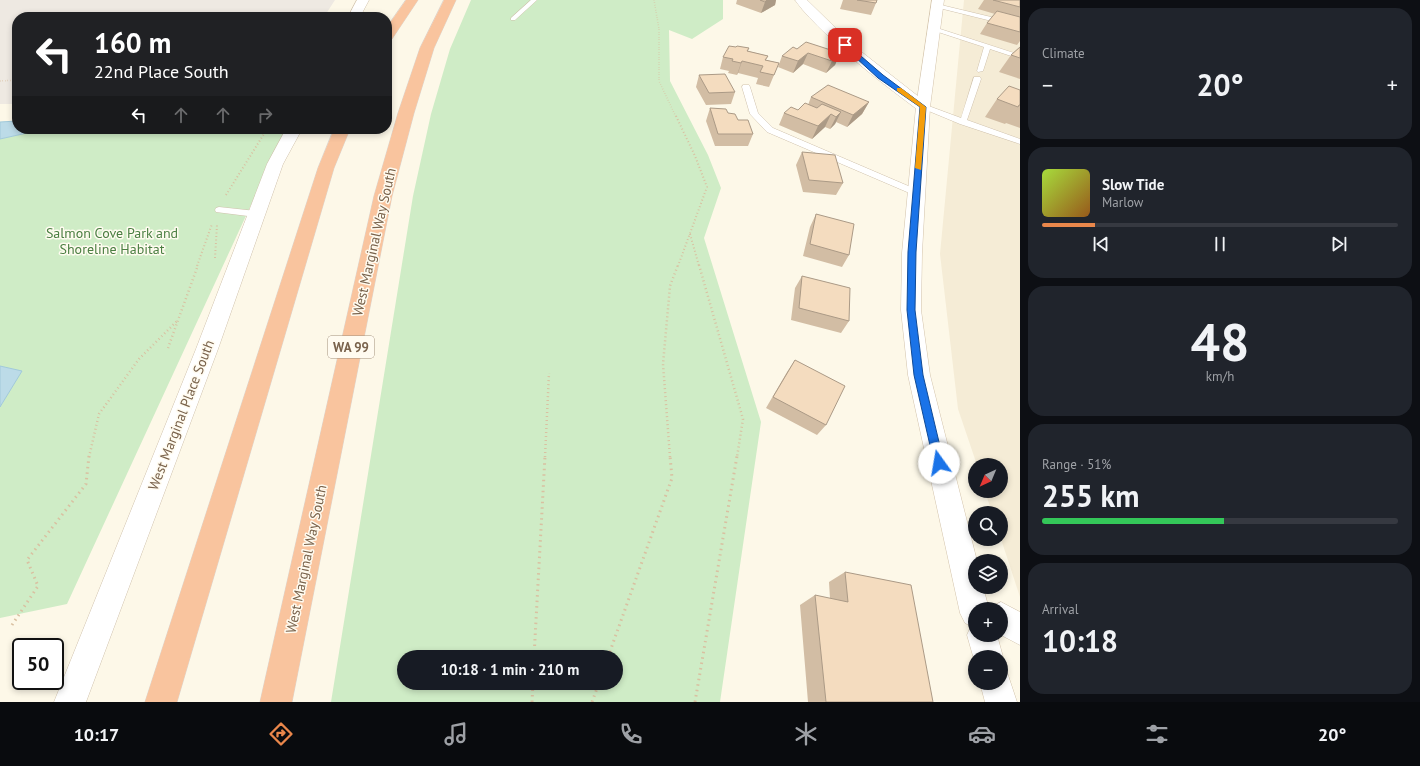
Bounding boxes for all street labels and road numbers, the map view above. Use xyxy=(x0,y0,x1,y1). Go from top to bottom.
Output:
street label: West Marginal Way South xyxy=(348,166,400,318)
road number: WA 99 xyxy=(328,336,374,358)
street label: West Marginal Place South xyxy=(144,337,218,493)
street label: West Marginal Way South xyxy=(281,483,331,635)

